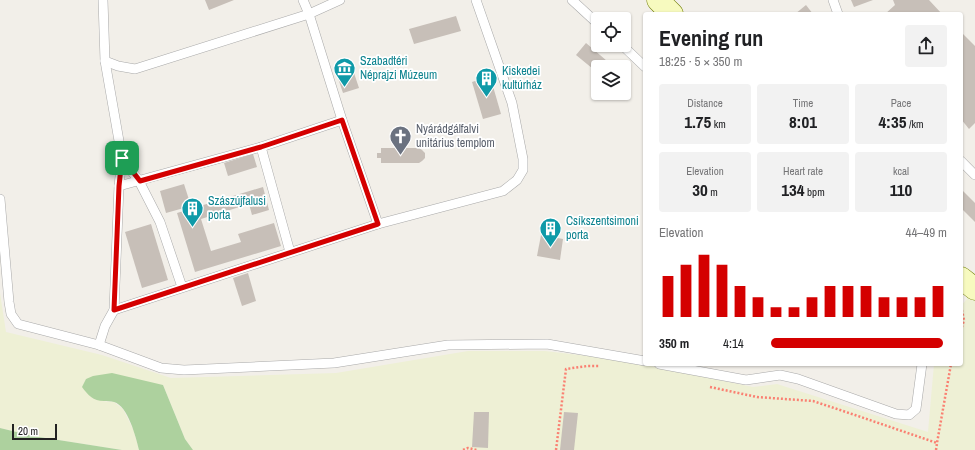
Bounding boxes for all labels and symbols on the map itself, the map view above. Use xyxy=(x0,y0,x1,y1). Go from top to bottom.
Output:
place label: Szabadtéri Néprajzi Múzeum xyxy=(360,53,437,83)
museum icon: Szabadtéri Néprajzi Múzeum xyxy=(332,55,358,88)
place label: Kiskedei kultúrház xyxy=(502,63,542,93)
building icon: Kiskedei kultúrház xyxy=(473,65,499,98)
place label: Nyárádgálfalvi unitárius templom xyxy=(416,121,495,151)
church icon: Nyárádgálfalvi unitárius templom xyxy=(388,123,414,156)
pin xyxy=(105,141,139,175)
place label: Szászújfalusi porta xyxy=(208,193,266,223)
building icon: Szászújfalusi porta xyxy=(180,195,206,228)
place label: Csíkszentsimoni porta xyxy=(566,213,639,243)
building icon: Csíkszentsimoni porta xyxy=(537,215,563,248)
scale bar xyxy=(12,422,57,441)

